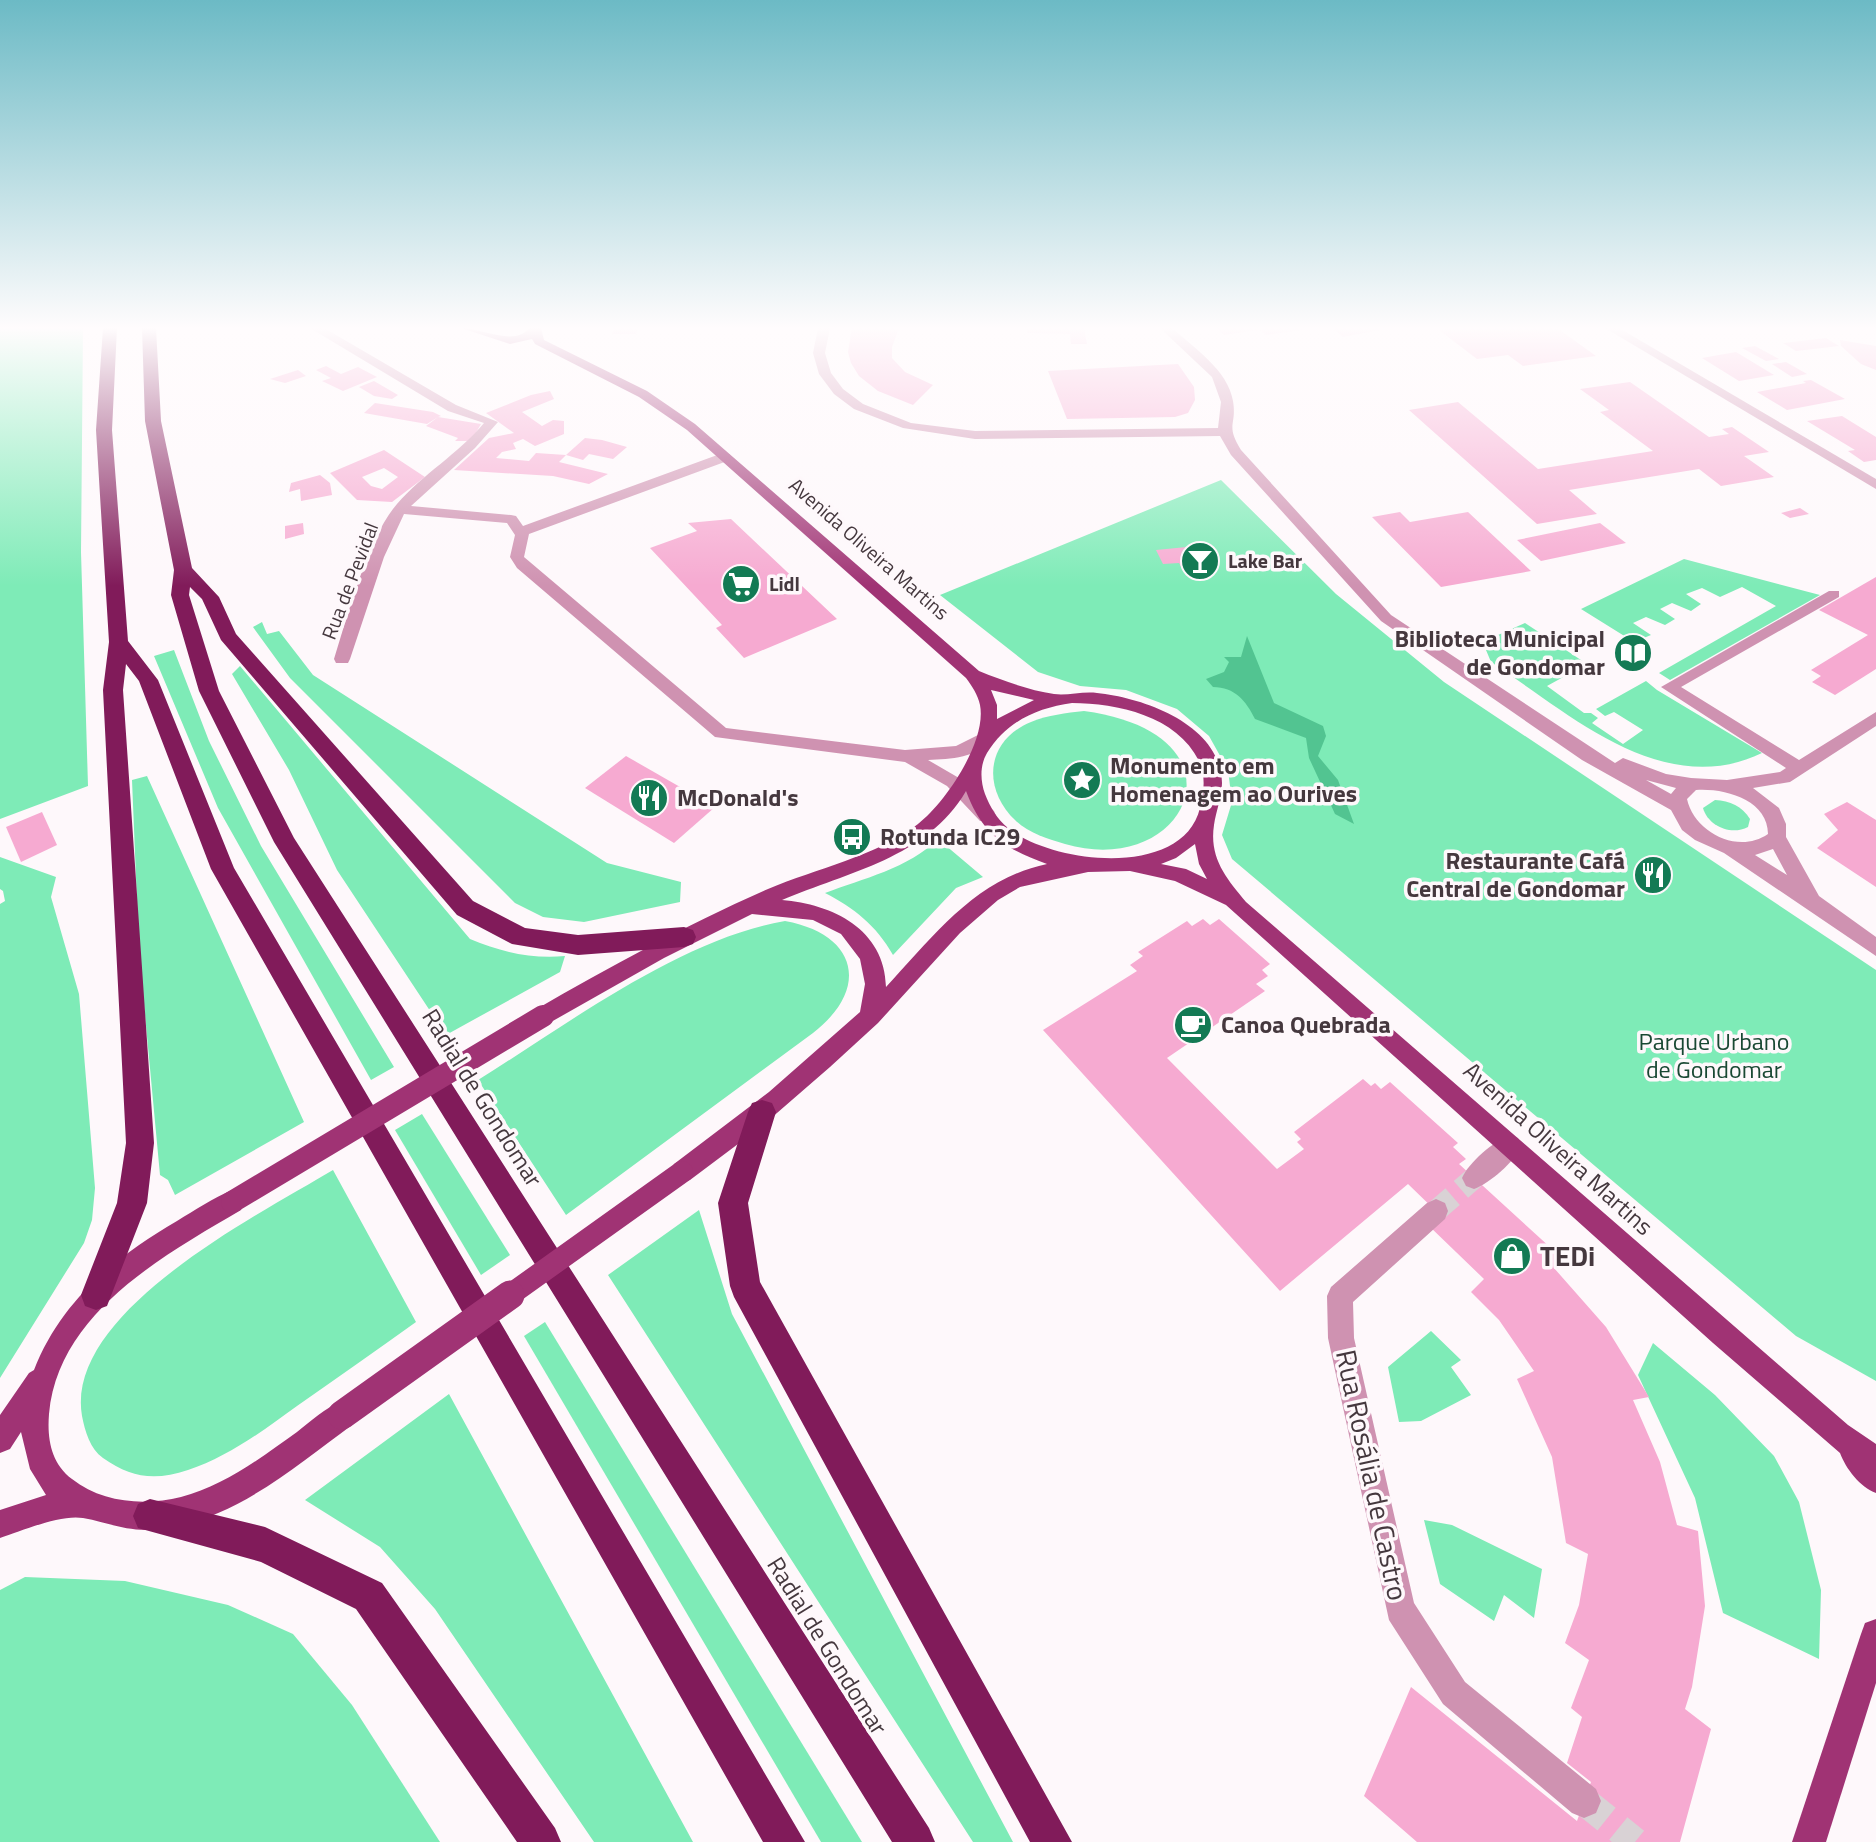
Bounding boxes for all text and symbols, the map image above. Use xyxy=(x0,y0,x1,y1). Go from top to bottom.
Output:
street label: Avenida Oliveira Martins xyxy=(782,470,956,627)
street label: Rua de Pevidal xyxy=(313,518,386,644)
bar icon: Lake Bar xyxy=(1179,540,1221,582)
place label: Lake Bar xyxy=(1228,545,1303,576)
supermarket icon: Lidl xyxy=(720,563,762,605)
place label: Lidl xyxy=(769,568,800,599)
place label: Biblioteca Municipal de Gondomar xyxy=(1394,620,1605,684)
library icon: Biblioteca Municipal de Gondomar xyxy=(1612,632,1654,674)
place label: Monumento em Homenagem ao Ourives xyxy=(1110,747,1357,811)
place icon: Monumento em Homenagem ao Ourives xyxy=(1061,759,1103,801)
restaurant icon: McDonald's xyxy=(628,777,670,819)
place label: McDonald's xyxy=(677,779,799,815)
bus stop icon: Rotunda IC29 xyxy=(831,816,873,858)
place label: Rotunda IC29 xyxy=(880,818,1020,854)
place label: Restaurante Cafá Central de Gondomar xyxy=(1406,842,1625,906)
restaurant icon: Restaurante Cafá Central de Gondomar xyxy=(1632,854,1674,896)
street label: Radial de Gondomar xyxy=(414,1002,552,1193)
cafe icon: Canoa Quebrada xyxy=(1172,1004,1214,1046)
place label: Canoa Quebrada xyxy=(1221,1006,1391,1042)
park label: Parque Urbano de Gondomar xyxy=(1639,1023,1789,1087)
street label: Avenida Oliveira Martins xyxy=(1456,1053,1662,1243)
place label: TEDi xyxy=(1540,1234,1595,1277)
shop icon: TEDi xyxy=(1491,1235,1533,1277)
street label: Rua Rosália de Castro xyxy=(1325,1346,1420,1604)
street label: Radial de Gondomar xyxy=(759,1550,897,1741)

